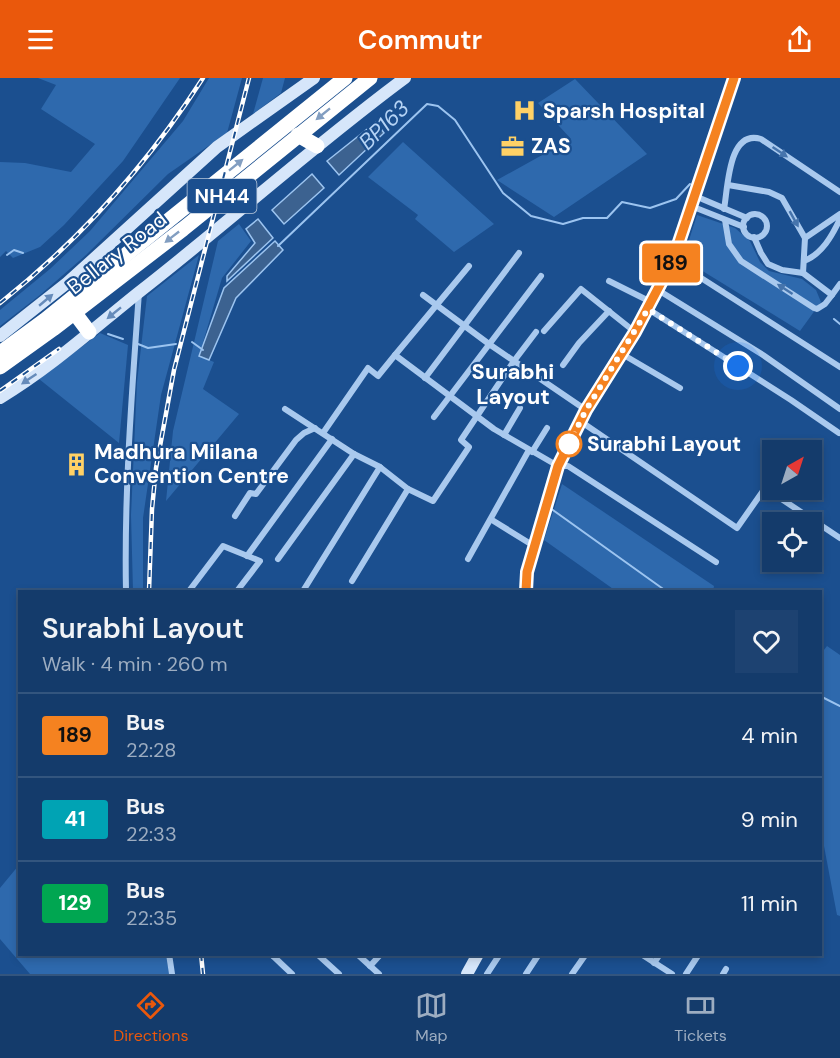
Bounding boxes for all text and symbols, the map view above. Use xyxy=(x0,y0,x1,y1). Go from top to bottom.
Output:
text: Commutr xyxy=(358,22,482,57)
icon: menu xyxy=(24,23,57,56)
icon: share xyxy=(783,23,816,56)
water label: BP163 xyxy=(352,94,416,156)
place label: Sparsh Hospital xyxy=(543,97,705,125)
hospital icon: Sparsh Hospital xyxy=(512,98,538,124)
one-way arrow xyxy=(315,107,331,120)
place label: ZAS xyxy=(531,132,571,160)
office icon: ZAS xyxy=(500,133,526,159)
one-way arrow xyxy=(772,146,788,157)
one-way arrow xyxy=(228,158,244,171)
road number: NH44 xyxy=(188,179,256,213)
street label: Bellary Road xyxy=(61,205,173,301)
one-way arrow xyxy=(789,210,799,227)
one-way arrow xyxy=(164,230,180,243)
line badge: 189 xyxy=(636,244,706,282)
text: 189 xyxy=(654,249,688,277)
one-way arrow xyxy=(777,283,794,294)
one-way arrow xyxy=(38,294,54,307)
one-way arrow xyxy=(106,306,121,318)
your location xyxy=(723,351,753,381)
district label: Surabhi Layout xyxy=(472,357,554,411)
one-way arrow xyxy=(21,373,37,384)
place label: Surabhi Layout xyxy=(587,430,741,458)
marker: Surabhi Layout xyxy=(556,431,582,457)
place label: Madhura Milana Convention Centre xyxy=(94,438,289,490)
north arrow xyxy=(762,440,822,500)
map controls xyxy=(762,440,822,572)
building icon: Madhura Milana Convention Centre xyxy=(63,451,89,477)
button: locate xyxy=(762,512,822,572)
text: Surabhi Layout xyxy=(42,610,244,647)
button: heart xyxy=(735,610,798,673)
text: Walk · 4 min · 260 m xyxy=(42,651,227,677)
text: Bus xyxy=(126,708,165,737)
text: 189 xyxy=(58,721,92,749)
text: 4 min xyxy=(741,721,798,750)
text: 22:28 xyxy=(126,737,176,763)
text: Bus xyxy=(126,792,165,821)
text: 41 xyxy=(64,805,86,833)
text: 9 min xyxy=(741,805,798,834)
text: 22:33 xyxy=(126,821,177,847)
text: Bus xyxy=(126,876,165,905)
text: 129 xyxy=(58,889,92,917)
text: 11 min xyxy=(741,889,798,918)
text: 22:35 xyxy=(126,905,177,931)
tab: Directions xyxy=(113,989,188,1046)
tab: Map xyxy=(415,989,448,1046)
tab: Tickets xyxy=(674,989,727,1046)

